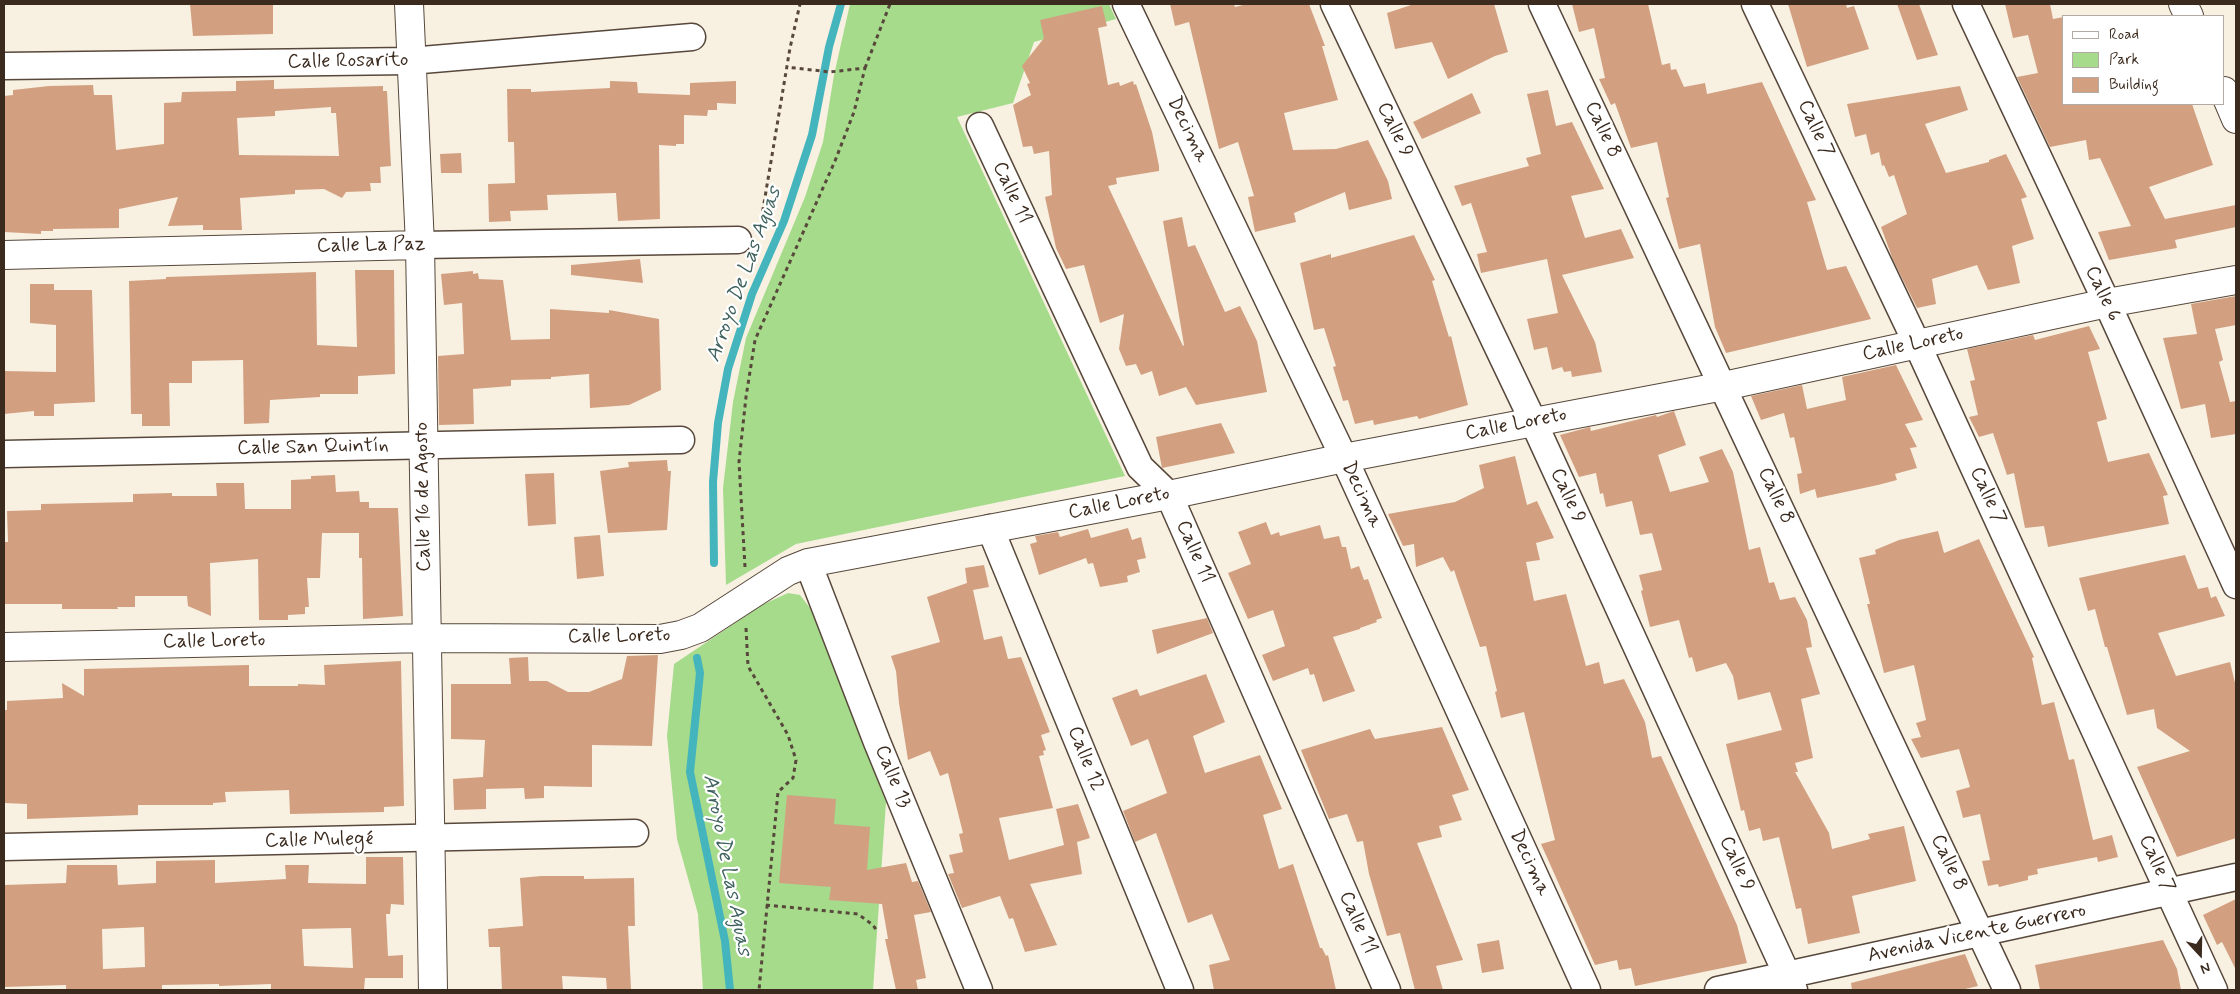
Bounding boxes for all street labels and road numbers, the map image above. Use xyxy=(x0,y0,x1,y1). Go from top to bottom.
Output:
street label: Calle Rosarito xyxy=(287,49,409,75)
street label: Decima xyxy=(1161,93,1213,167)
street label: Calle 7 xyxy=(1791,96,1839,162)
street label: Calle 8 xyxy=(1579,98,1625,162)
street label: Calle 9 xyxy=(1370,99,1418,161)
street label: Calle 11 xyxy=(986,158,1036,228)
street label: Calle La Paz xyxy=(316,233,426,259)
street label: Calle 6 xyxy=(2079,262,2125,326)
street label: Calle Loreto xyxy=(1860,323,1966,367)
street label: Calle Loreto xyxy=(1463,403,1569,447)
street label: Calle 16 de Agosto xyxy=(411,422,437,572)
street label: Calle San Quintín xyxy=(237,435,389,461)
street label: Decima xyxy=(1335,458,1387,532)
street label: Calle 7 xyxy=(1963,463,2011,529)
street label: Calle 8 xyxy=(1752,464,1798,528)
street label: Calle 9 xyxy=(1544,465,1590,527)
street label: Calle Loreto xyxy=(1066,482,1172,526)
street label: Calle 11 xyxy=(1170,517,1218,587)
street label: Calle Loreto xyxy=(567,624,671,650)
street label: Calle Loreto xyxy=(162,629,266,655)
street label: Calle 12 xyxy=(1061,723,1109,795)
street label: Calle 13 xyxy=(869,742,915,812)
street label: Decima xyxy=(1503,826,1555,900)
street label: Calle Mulegé xyxy=(264,828,374,854)
street label: Calle 8 xyxy=(1925,831,1971,895)
street label: Calle 7 xyxy=(2132,831,2180,897)
street label: Calle 9 xyxy=(1713,833,1759,895)
street label: Calle 11 xyxy=(1333,888,1381,958)
street label: Avenida Vicente Guerrero xyxy=(1866,899,2088,969)

